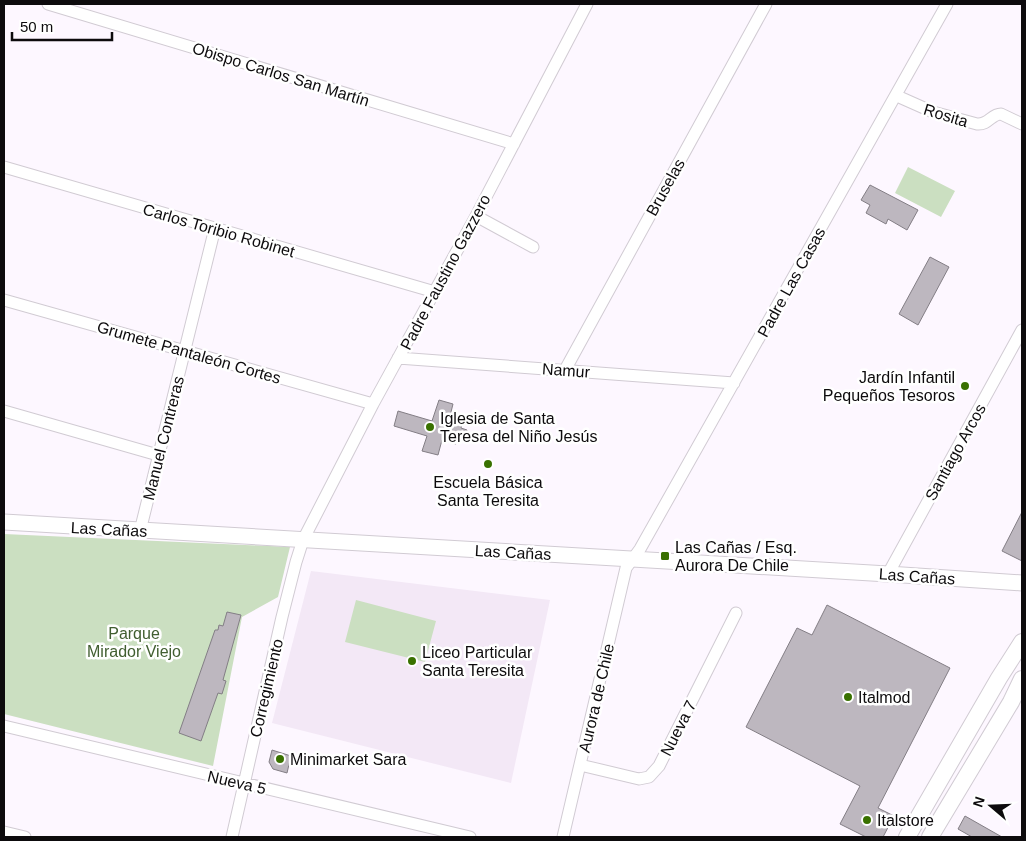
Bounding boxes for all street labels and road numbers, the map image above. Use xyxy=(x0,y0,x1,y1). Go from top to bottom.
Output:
street label: Obispo Carlos San Martín xyxy=(190,39,371,110)
street label: Rosita xyxy=(922,101,970,130)
street label: Bruselas xyxy=(643,156,688,219)
street label: Padre Faustino Gazzero xyxy=(397,192,494,353)
street label: Carlos Toribio Robinet xyxy=(141,201,297,260)
street label: Padre Las Casas xyxy=(754,224,829,340)
street label: Grumete Pantaleón Cortes xyxy=(95,318,283,387)
street label: Namur xyxy=(541,360,591,381)
street label: Manuel Contreras xyxy=(140,374,187,502)
street label: Santiago Arcos xyxy=(922,401,989,503)
street label: Las Cañas xyxy=(70,519,148,540)
street label: Las Cañas xyxy=(474,542,552,563)
street label: Las Cañas xyxy=(878,565,956,588)
street label: Corregimiento xyxy=(247,637,286,739)
street label: Aurora de Chile xyxy=(576,642,617,754)
street label: Nueva 7 xyxy=(657,698,700,759)
street label: Nueva 5 xyxy=(206,768,268,797)

